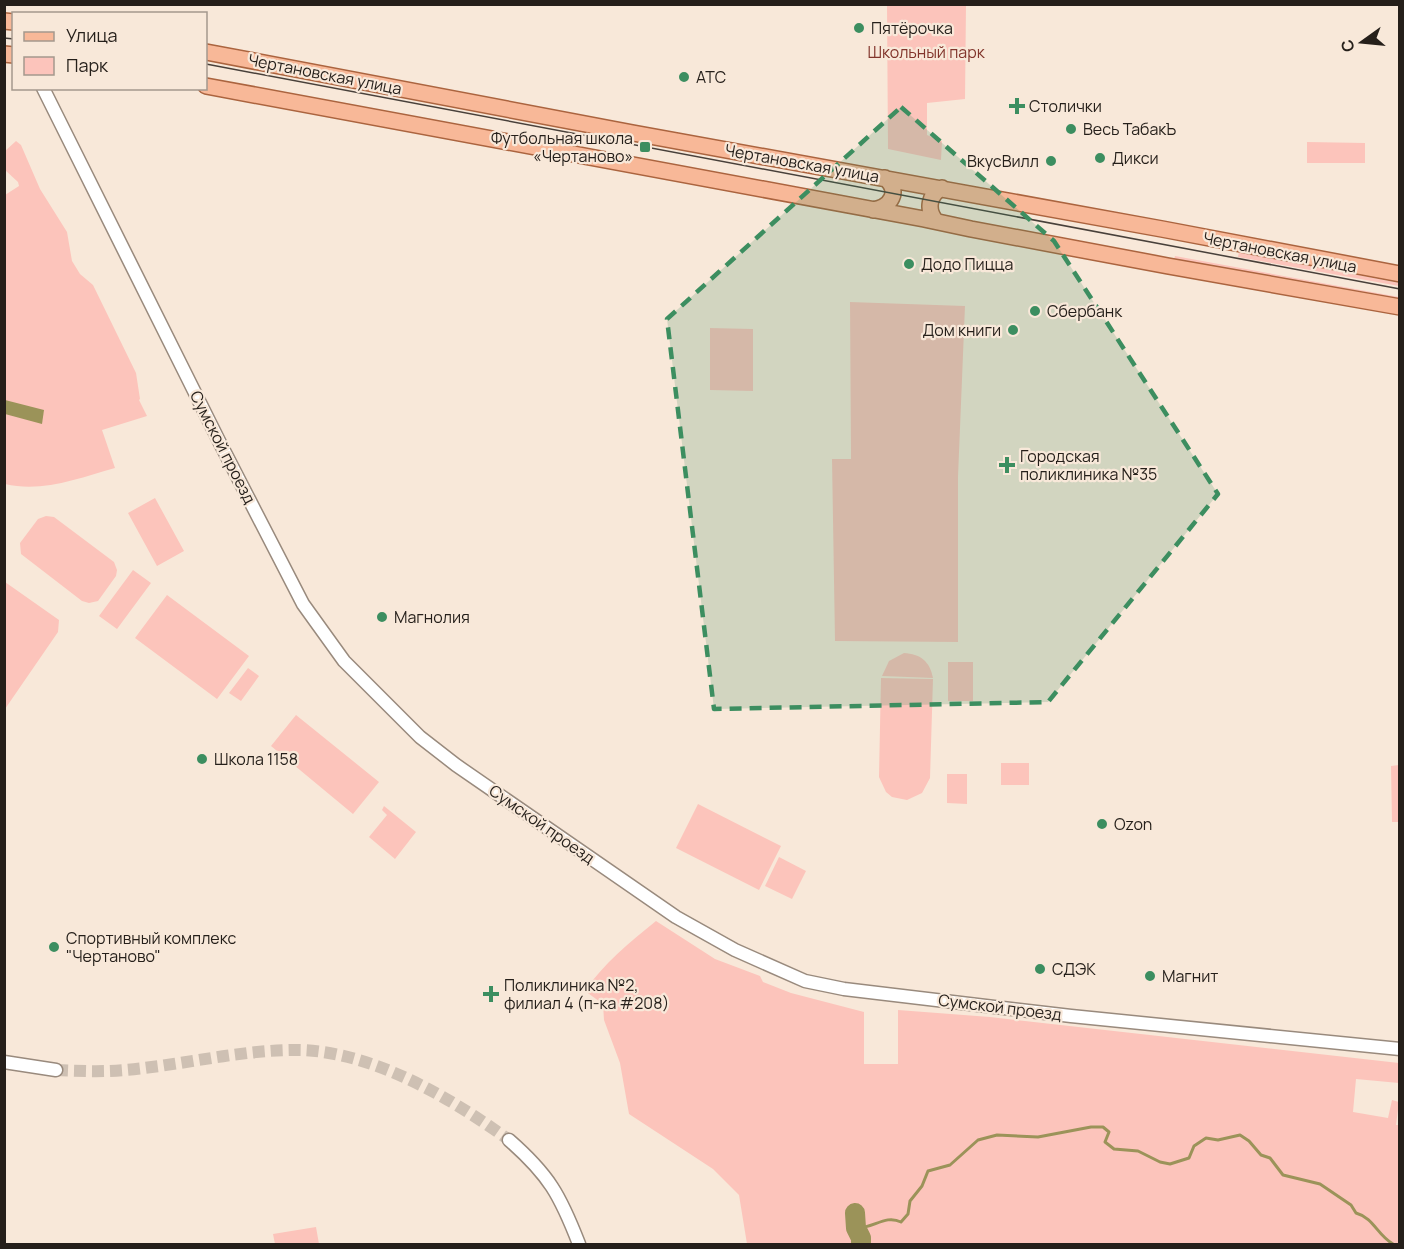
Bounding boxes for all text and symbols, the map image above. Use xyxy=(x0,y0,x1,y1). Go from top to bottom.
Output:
legend xyxy=(12,12,207,90)
north arrow xyxy=(1332,12,1392,72)
place label: Пятёрочка xyxy=(871,17,953,39)
marker: Пятёрочка xyxy=(852,21,866,35)
text: Улица xyxy=(66,23,118,47)
text: С xyxy=(1335,37,1360,54)
park label: Школьный парк xyxy=(867,41,986,63)
street label: Чертановская улица xyxy=(246,48,404,100)
text: Парк xyxy=(66,53,109,77)
place label: АТС xyxy=(696,66,726,88)
marker: АТС xyxy=(677,70,691,84)
place label: Столички xyxy=(1029,95,1102,117)
marker: Столички xyxy=(1010,99,1024,113)
place label: Весь ТабакЪ xyxy=(1083,118,1176,140)
marker: Весь ТабакЪ xyxy=(1064,122,1078,136)
place label: Футбольная школа «Чертаново» xyxy=(491,127,633,167)
street label: Чертановская улица xyxy=(723,139,881,187)
marker: Футбольная школа «Чертаново» xyxy=(638,140,652,154)
place label: Дикси xyxy=(1112,147,1159,169)
place label: ВкусВилл xyxy=(967,150,1039,172)
marker: Дикси xyxy=(1093,151,1107,165)
marker: ВкусВилл xyxy=(1044,154,1058,168)
street label: Чертановская улица xyxy=(1201,226,1359,278)
place label: Додо Пицца xyxy=(921,253,1013,275)
marker: Додо Пицца xyxy=(902,257,916,271)
place label: Сбербанк xyxy=(1047,300,1123,322)
marker: Сбербанк xyxy=(1028,304,1042,318)
place label: Дом книги xyxy=(922,319,1001,341)
marker: Дом книги xyxy=(1006,323,1020,337)
street label: Сумской проезд xyxy=(185,387,261,508)
place label: Городская поликлиника №35 xyxy=(1020,445,1157,485)
marker: Городская поликлиника №35 xyxy=(998,456,1016,474)
place label: Магнолия xyxy=(394,606,470,628)
marker: Магнолия xyxy=(375,610,389,624)
place label: Школа 1158 xyxy=(214,748,298,770)
marker: Школа 1158 xyxy=(195,752,209,766)
street label: Сумской проезд xyxy=(485,779,599,869)
place label: Ozon xyxy=(1114,813,1152,835)
marker: Ozon xyxy=(1095,817,1109,831)
place label: Спортивный комплекс "Чертаново" xyxy=(66,927,236,967)
marker: Спортивный комплекс "Чертаново" xyxy=(47,940,61,954)
place label: СДЭК xyxy=(1052,958,1096,980)
marker: СДЭК xyxy=(1033,962,1047,976)
place label: Магнит xyxy=(1162,965,1218,987)
marker: Магнит xyxy=(1143,969,1157,983)
place label: Поликлиника №2, филиал 4 (п-ка #208) xyxy=(504,974,669,1014)
marker: Поликлиника №2, филиал 4 (п-ка #208) xyxy=(482,985,500,1003)
street label: Сумской проезд xyxy=(937,989,1063,1026)

